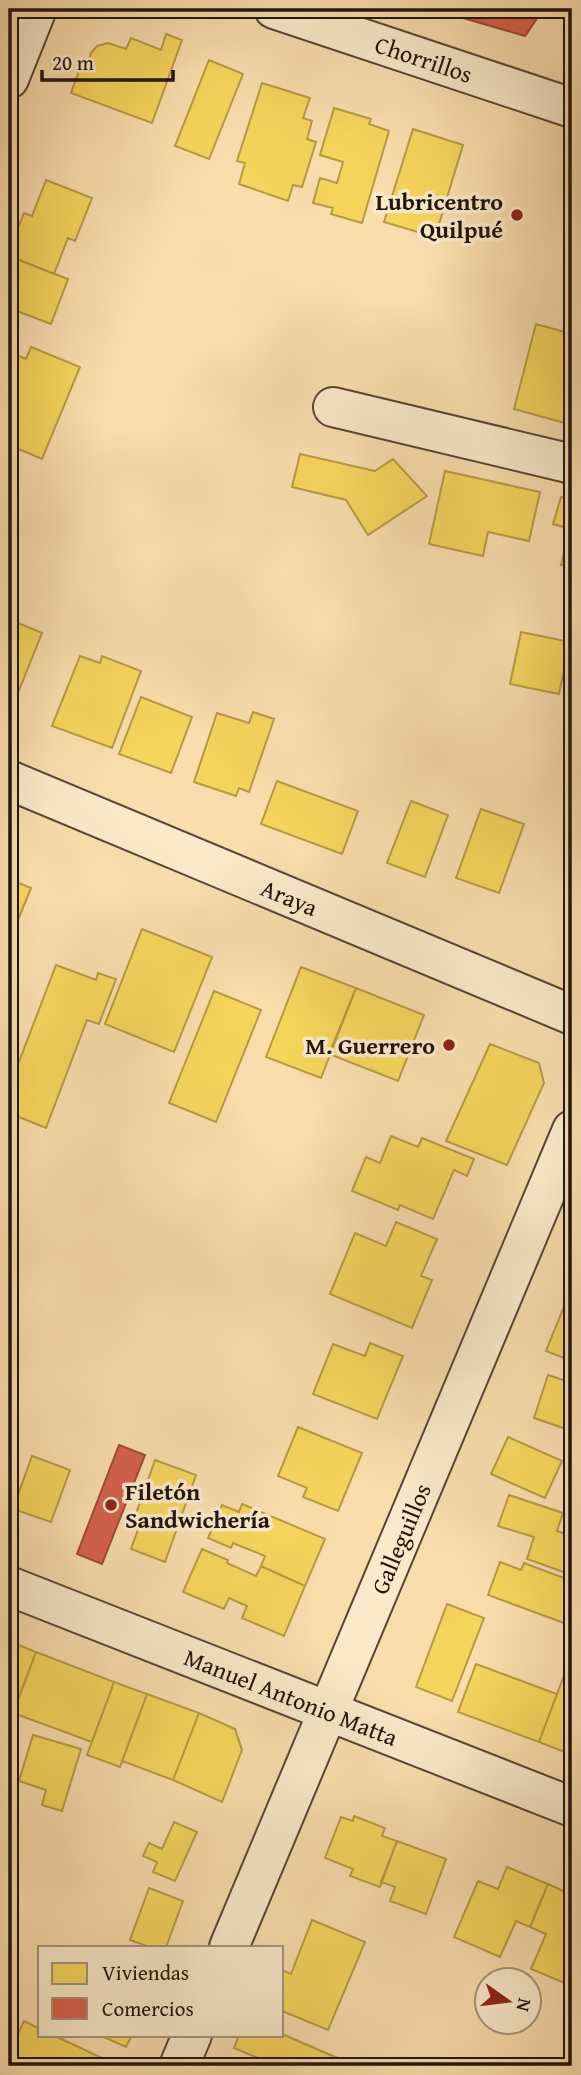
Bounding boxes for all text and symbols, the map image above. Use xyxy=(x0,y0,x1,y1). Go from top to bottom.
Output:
street label: Chorrillos xyxy=(371,26,477,91)
scale bar xyxy=(42,38,173,82)
text: 20 m xyxy=(52,47,94,78)
place label: Lubricentro Quilpué xyxy=(376,184,503,247)
marker: Lubricentro Quilpué xyxy=(509,207,525,223)
street label: Araya xyxy=(256,870,324,925)
place label: M. Guerrero xyxy=(305,1028,435,1063)
marker: M. Guerrero xyxy=(441,1037,457,1053)
place label: Filetón Sandwichería xyxy=(125,1474,271,1537)
street label: Galleguillos xyxy=(362,1478,439,1599)
marker: Filetón Sandwichería xyxy=(103,1497,119,1513)
street label: Manuel Antonio Matta xyxy=(179,1639,404,1755)
legend xyxy=(38,1946,284,2036)
text: Viviendas xyxy=(102,1957,189,1988)
north arrow xyxy=(472,1966,542,2036)
text: Comercios xyxy=(102,1993,194,2024)
text: N xyxy=(509,1996,540,2015)

